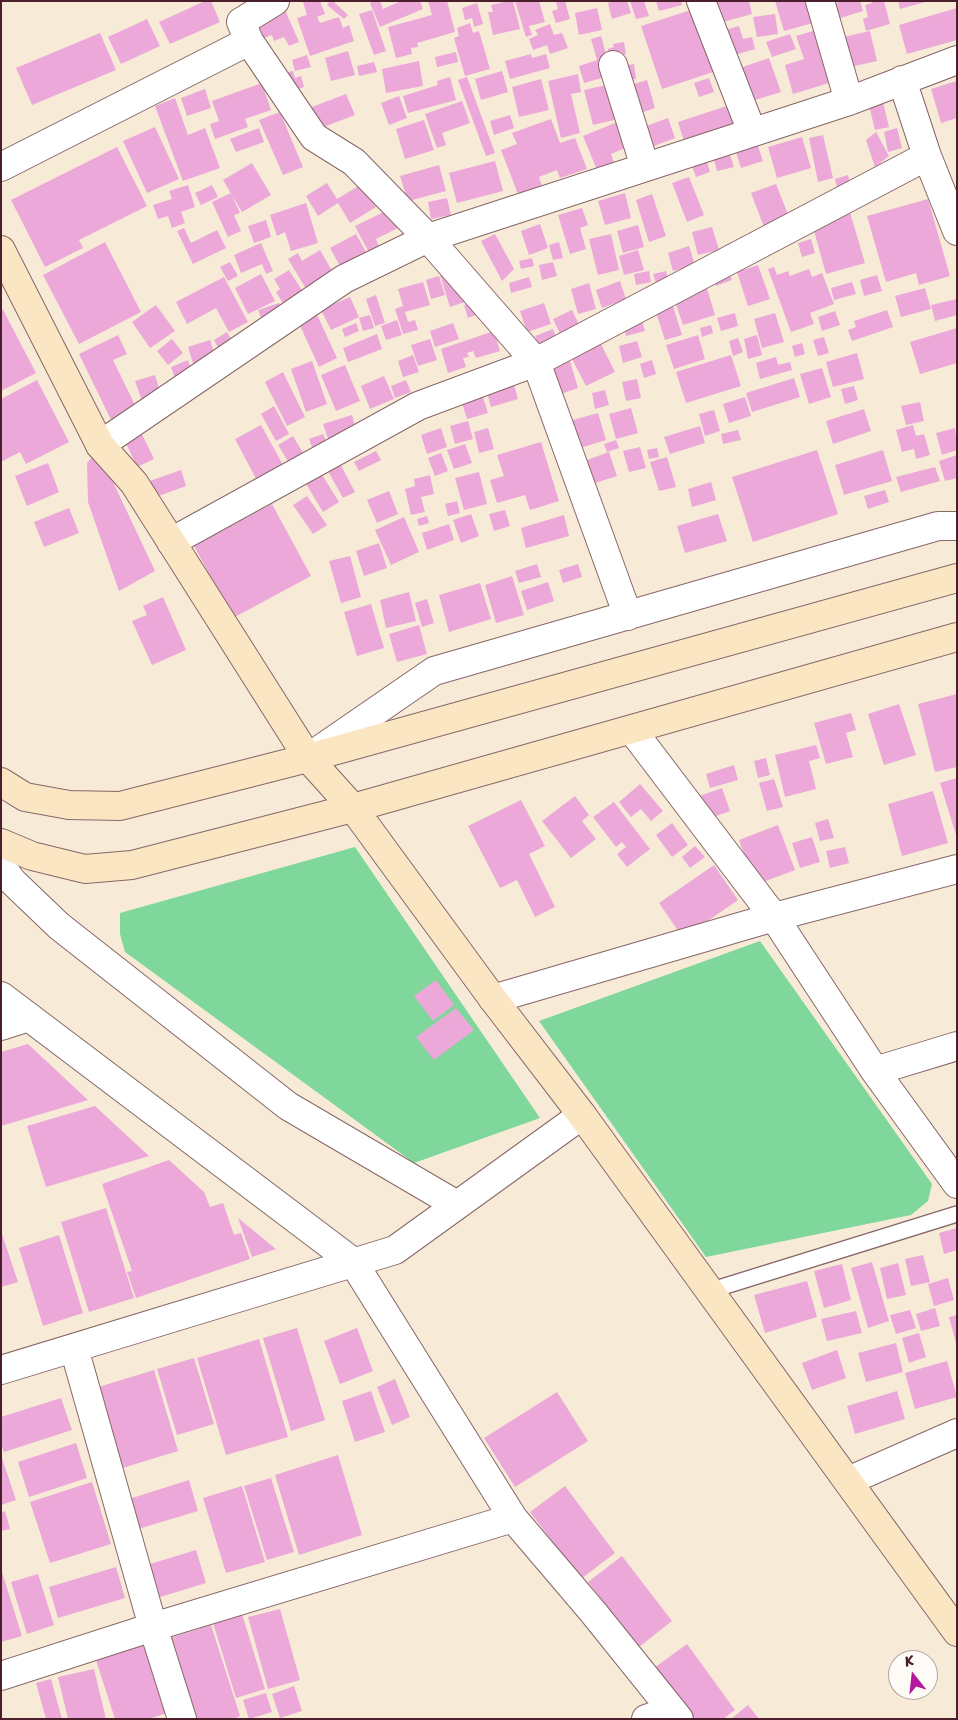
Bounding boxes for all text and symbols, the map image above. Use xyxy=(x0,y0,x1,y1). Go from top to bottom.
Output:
text: K xyxy=(901,1648,917,1674)
north arrow xyxy=(888,1650,938,1700)

